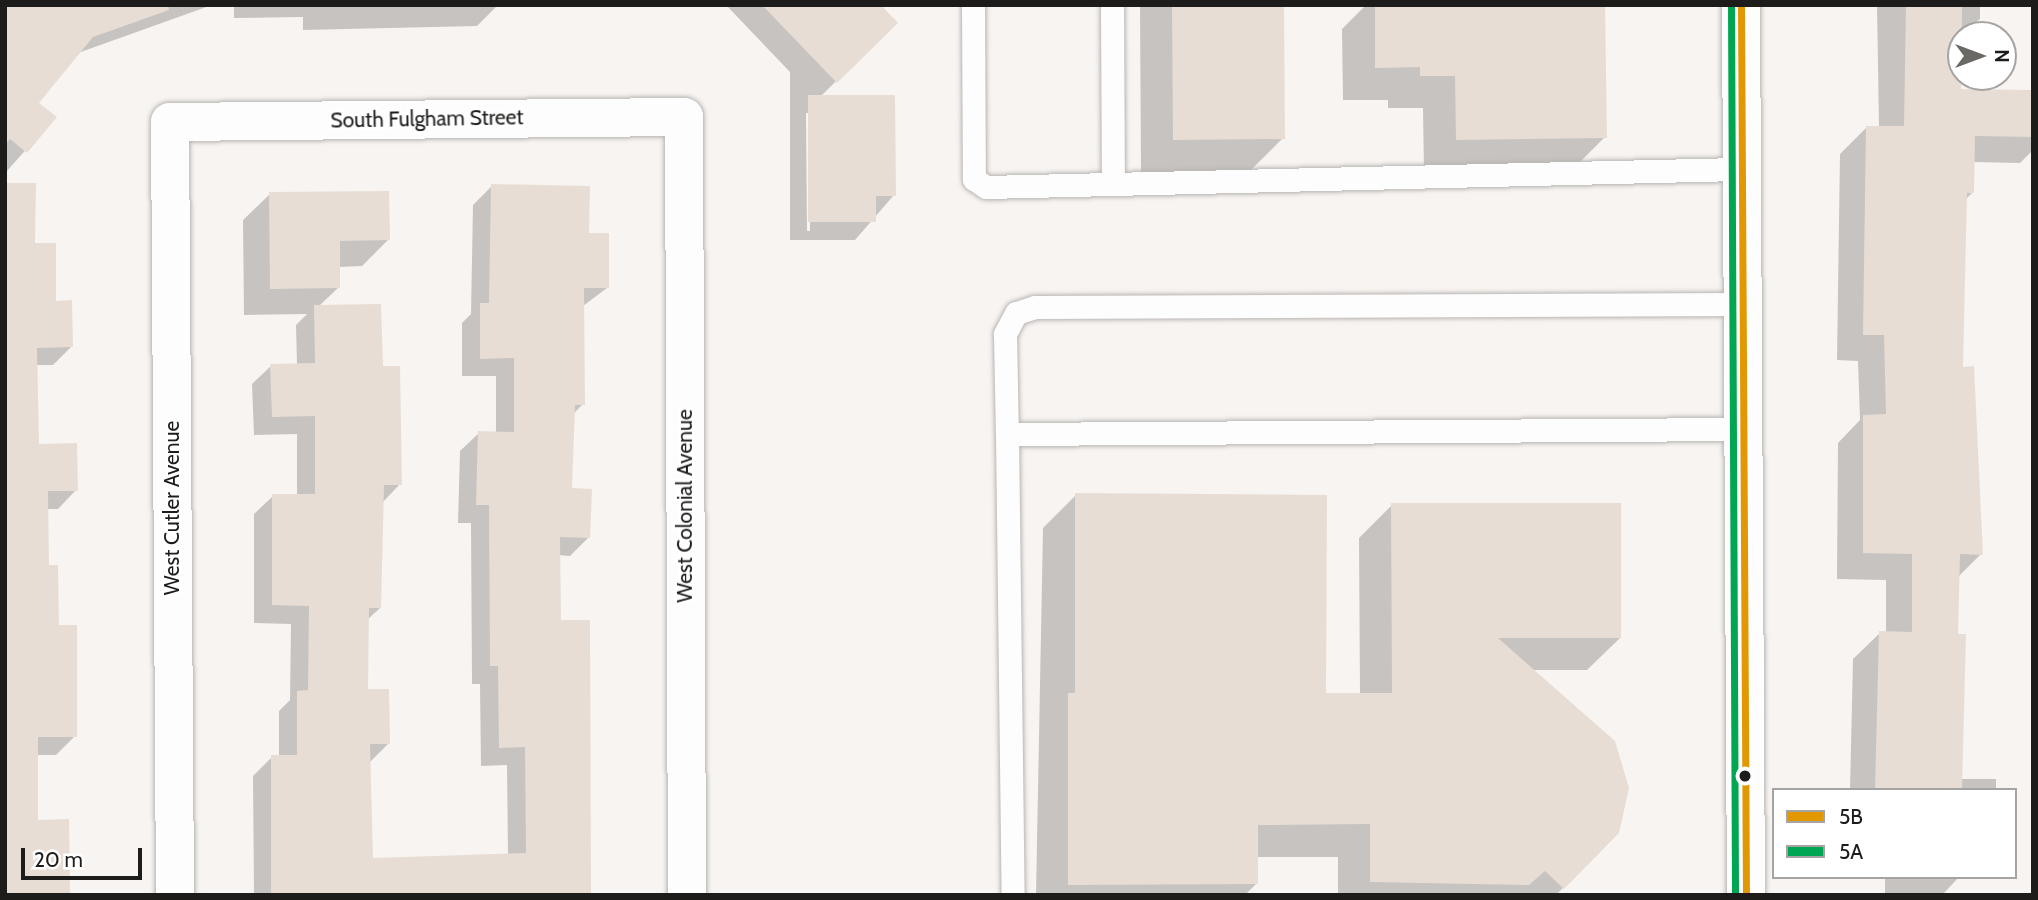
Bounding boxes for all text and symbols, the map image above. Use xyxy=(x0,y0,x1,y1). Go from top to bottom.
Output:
north arrow xyxy=(1947,21,2017,91)
text: N xyxy=(1990,49,2013,63)
street label: South Fulgham Street xyxy=(330,105,524,133)
street label: West Colonial Avenue xyxy=(672,409,698,603)
street label: West Cutler Avenue xyxy=(159,421,185,595)
unlabelled marker xyxy=(1738,769,1752,783)
legend xyxy=(1772,788,2017,879)
text: 5B xyxy=(1839,804,1863,829)
scale bar xyxy=(24,834,145,878)
text: 5A xyxy=(1839,839,1863,864)
text: 20 m xyxy=(34,847,83,872)

